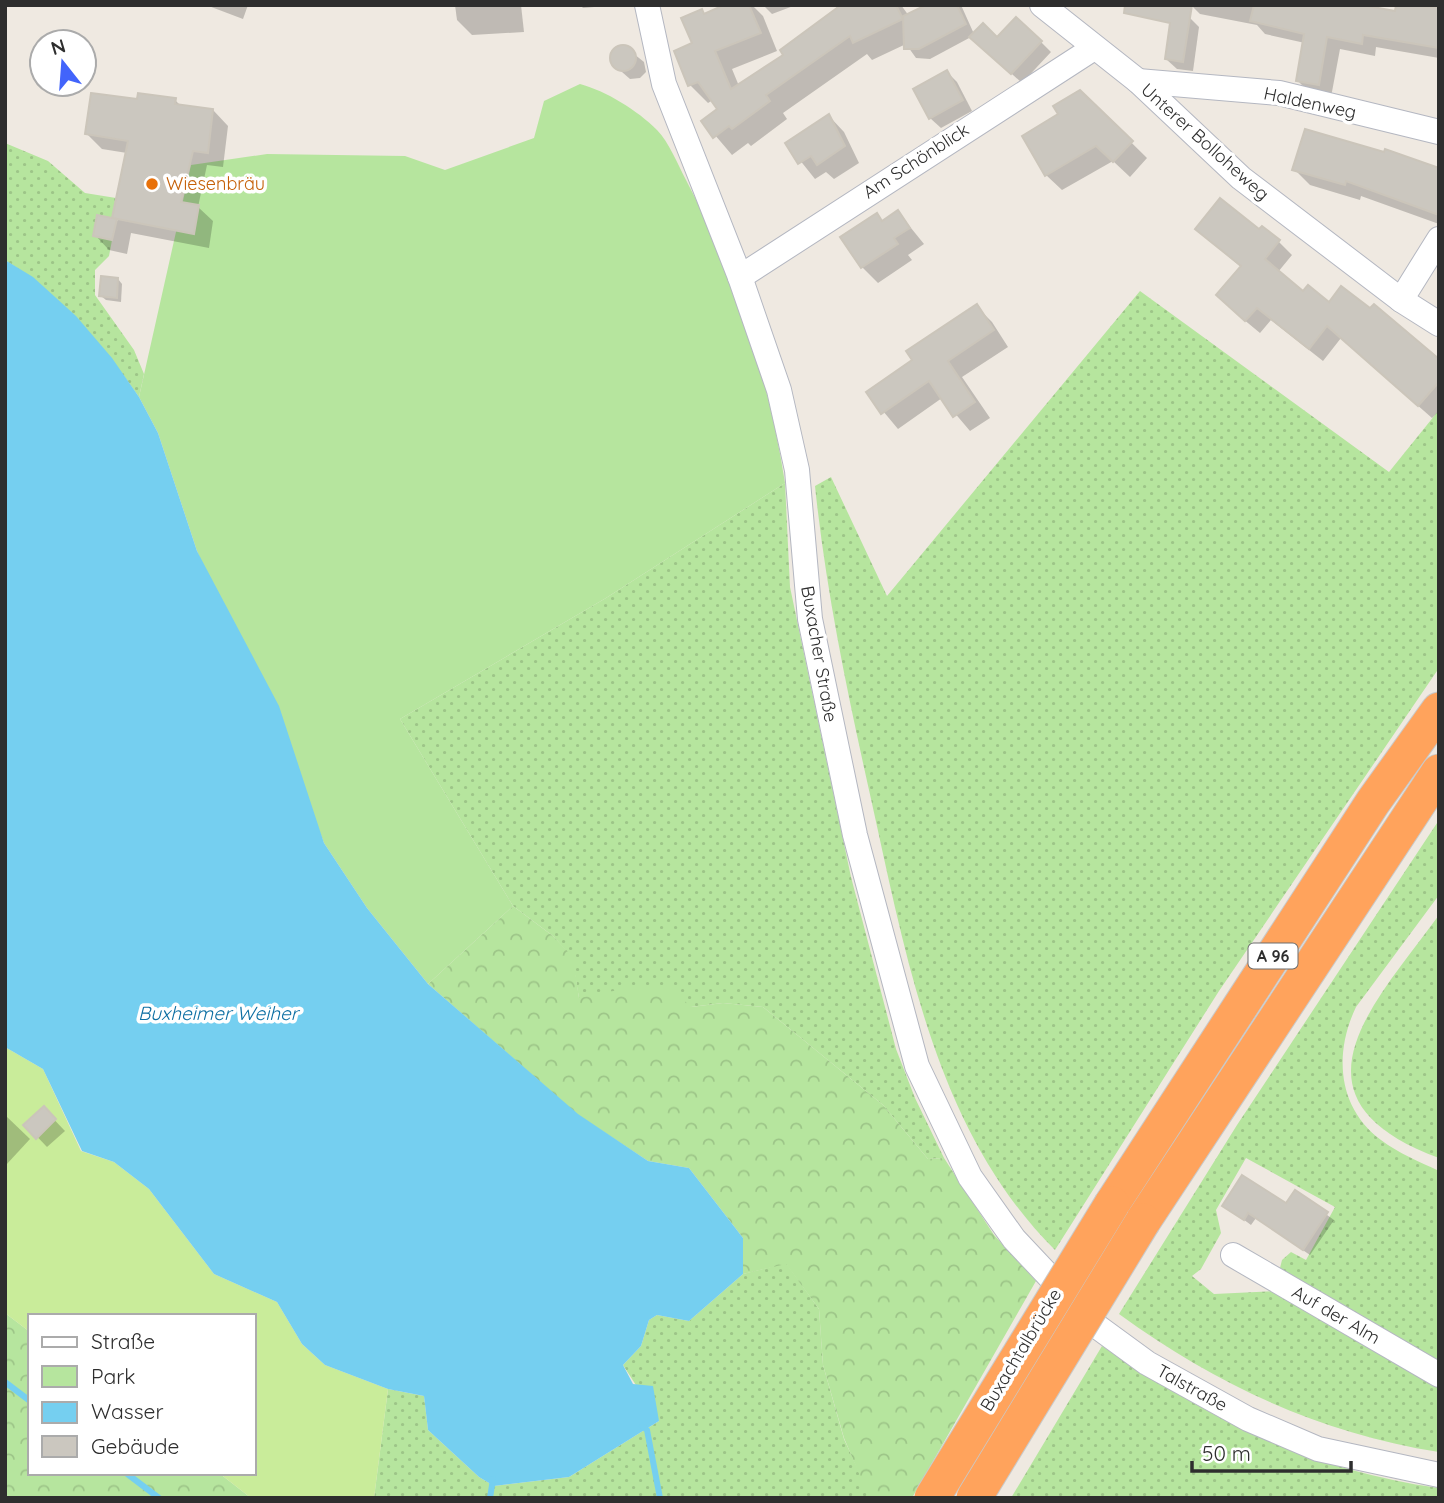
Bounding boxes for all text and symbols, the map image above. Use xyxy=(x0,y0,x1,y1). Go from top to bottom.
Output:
north arrow xyxy=(28,28,98,98)
text: N xyxy=(48,33,68,60)
street label: Unterer Bolloheweg xyxy=(1136,78,1274,205)
street label: Haldenweg xyxy=(1262,81,1359,124)
street label: Am Schönblick xyxy=(858,118,973,203)
place label: Wiesenbräu xyxy=(166,172,265,195)
marker: Wiesenbräu xyxy=(144,176,160,192)
street label: Buxacher Straße xyxy=(796,584,843,724)
road number: A 96 xyxy=(1248,944,1298,968)
water label: Buxheimer Weiher xyxy=(138,1001,301,1025)
street label: Auf der Alm xyxy=(1288,1280,1385,1349)
street label: Buxachtalbrücke xyxy=(975,1284,1066,1415)
legend xyxy=(28,1314,256,1475)
text: Straße xyxy=(91,1328,155,1354)
street label: Talstraße xyxy=(1153,1359,1232,1416)
text: Park xyxy=(91,1363,135,1389)
text: Wasser xyxy=(91,1398,163,1424)
scale bar xyxy=(1192,1430,1351,1474)
text: Gebäude xyxy=(91,1433,179,1459)
text: 50 m xyxy=(1202,1440,1251,1466)

